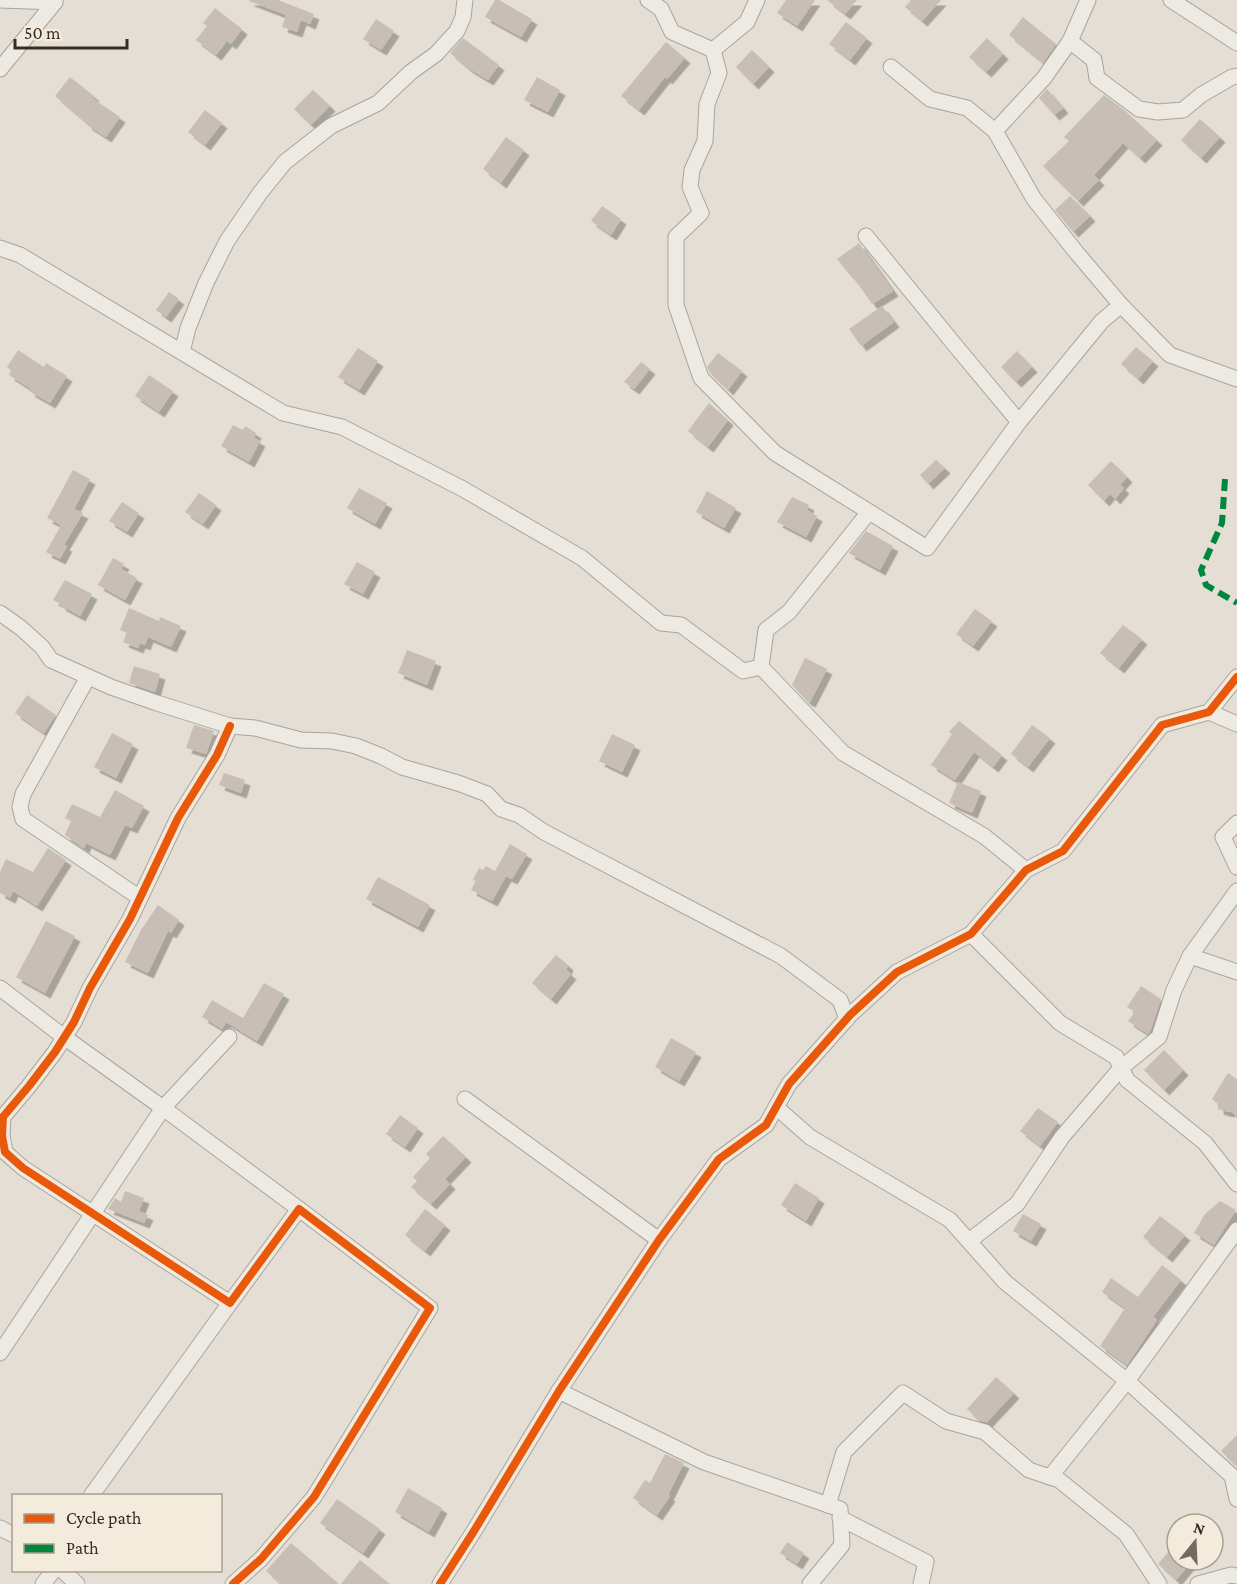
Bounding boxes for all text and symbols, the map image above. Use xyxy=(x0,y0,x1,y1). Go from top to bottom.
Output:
scale bar xyxy=(15,12,128,50)
text: 50 m xyxy=(24,23,61,43)
legend xyxy=(12,1494,222,1572)
text: Cycle path xyxy=(66,1508,142,1528)
north arrow xyxy=(1165,1512,1225,1572)
text: N xyxy=(1192,1518,1207,1538)
text: Path xyxy=(66,1538,99,1558)

